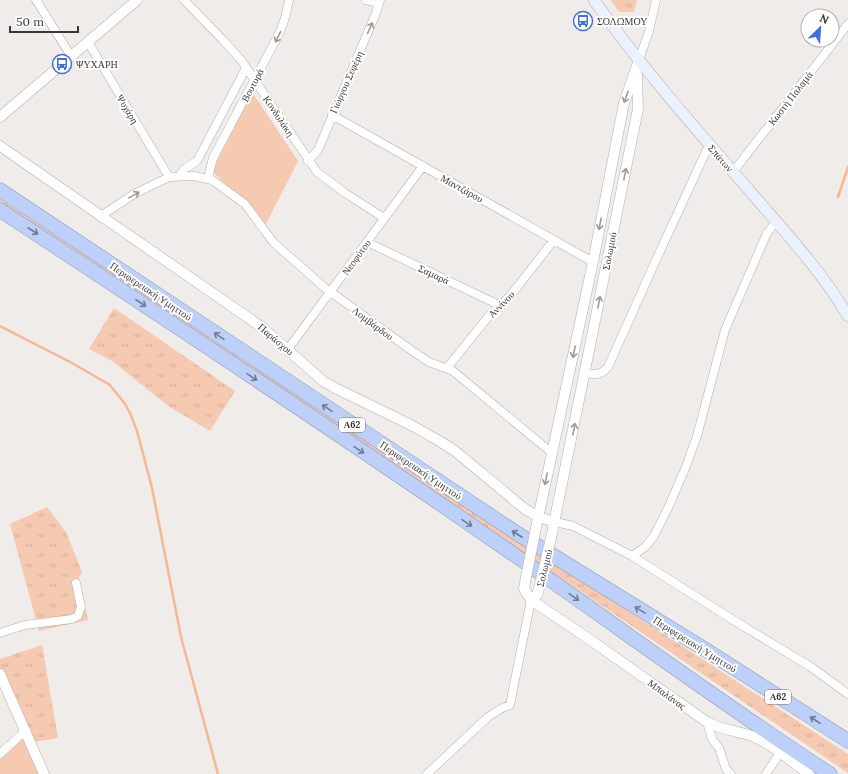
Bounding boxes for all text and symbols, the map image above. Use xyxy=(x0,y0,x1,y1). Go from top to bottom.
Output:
scale bar xyxy=(10,8,78,34)
north arrow xyxy=(800,8,840,48)
bus stop icon: ΣΟΛΩΜΟΥ xyxy=(572,10,594,32)
text: N xyxy=(817,11,831,27)
text: 50 m xyxy=(16,14,44,29)
place label: ΣΟΛΩΜΟΥ xyxy=(597,15,647,28)
one-way arrow xyxy=(367,23,374,35)
one-way arrow xyxy=(274,31,281,43)
street label: Γιώργου Σεφέρη xyxy=(327,49,366,115)
bus stop icon: ΨΥΧΑΡΗ xyxy=(51,53,73,75)
place label: ΨΥΧΑΡΗ xyxy=(76,58,118,71)
street label: Βουτυρά xyxy=(238,66,267,104)
street label: Κωστή Παλαμά xyxy=(765,68,816,128)
one-way arrow xyxy=(621,91,629,103)
street label: Ψυχάρη xyxy=(114,92,141,126)
street label: Κονδυλάκη xyxy=(260,93,297,139)
street label: Σπάτων xyxy=(705,142,736,175)
one-way arrow xyxy=(621,168,629,181)
street label: Μαντζάρου xyxy=(438,171,485,205)
one-way arrow xyxy=(128,190,140,198)
one-way arrow xyxy=(596,217,604,230)
one-way arrow xyxy=(27,227,38,236)
street label: Σολωμού xyxy=(599,231,620,271)
street label: Νεοφύτου xyxy=(339,237,374,278)
street label: Περιφερειακή Υμηττού xyxy=(107,259,194,324)
street label: Σαμαρά xyxy=(416,262,452,288)
street label: Αννίνου xyxy=(485,288,517,321)
one-way arrow xyxy=(596,296,604,309)
one-way arrow xyxy=(136,299,147,307)
street label: Λομβάρδου xyxy=(349,304,396,343)
street label: Παράσχου xyxy=(255,321,296,358)
one-way arrow xyxy=(214,332,225,340)
one-way arrow xyxy=(569,345,577,358)
one-way arrow xyxy=(246,373,257,381)
one-way arrow xyxy=(322,404,333,412)
road number: Α62 xyxy=(339,418,365,432)
one-way arrow xyxy=(570,423,578,436)
street label: Περιφερειακή Υμηττού xyxy=(377,438,464,503)
one-way arrow xyxy=(354,446,365,454)
one-way arrow xyxy=(542,472,550,485)
one-way arrow xyxy=(461,519,472,527)
one-way arrow xyxy=(512,530,523,538)
street label: Σολωμού xyxy=(534,548,555,588)
one-way arrow xyxy=(568,593,579,601)
one-way arrow xyxy=(634,605,646,613)
street label: Περιφερειακή Υμηττού xyxy=(651,613,739,675)
street label: Μπαλάνας xyxy=(645,676,688,713)
road number: Α62 xyxy=(765,690,791,704)
one-way arrow xyxy=(810,716,821,724)

